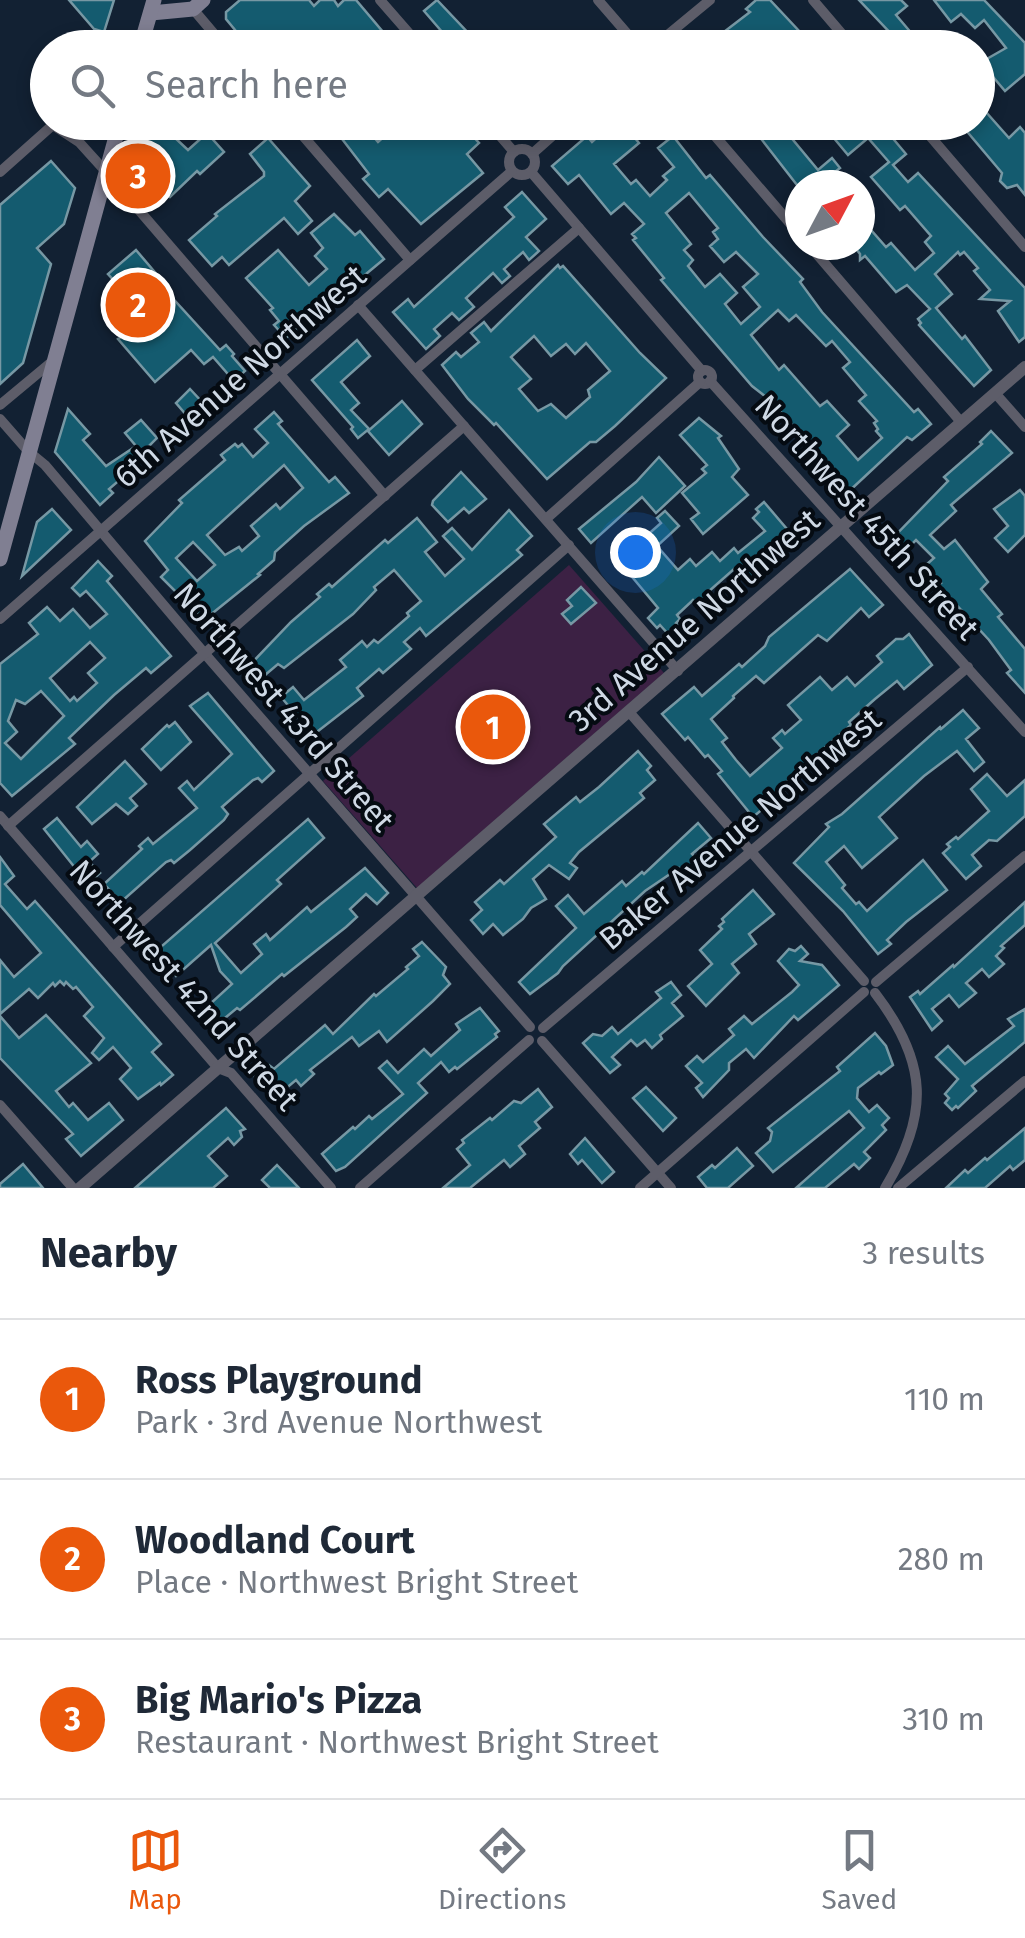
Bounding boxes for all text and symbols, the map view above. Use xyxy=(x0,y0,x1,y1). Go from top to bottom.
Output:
search box xyxy=(30,30,995,140)
icon: search xyxy=(65,58,120,113)
text: Search here xyxy=(145,62,348,108)
pin: 3 xyxy=(106,138,170,214)
north arrow xyxy=(785,170,875,260)
street label: 6th Avenue Northwest xyxy=(107,256,374,496)
pin: 2 xyxy=(106,268,170,342)
street label: Northwest 45th Street xyxy=(747,387,987,648)
street label: 3rd Avenue Northwest xyxy=(561,500,827,739)
your location xyxy=(610,527,661,578)
street label: Northwest 43rd Street xyxy=(166,575,403,839)
pin: 1 xyxy=(460,690,526,764)
street label: Baker Avenue Northwest xyxy=(591,700,889,958)
street label: Northwest 42nd Street xyxy=(61,852,307,1118)
text: Nearby xyxy=(40,1228,177,1278)
text: 3 results xyxy=(862,1234,985,1272)
text: Ross Playground xyxy=(135,1357,423,1403)
text: 1 xyxy=(65,1380,80,1418)
text: 110 m xyxy=(904,1380,985,1418)
text: Park · 3rd Avenue Northwest xyxy=(135,1403,542,1441)
text: Woodland Court xyxy=(135,1517,415,1563)
text: 2 xyxy=(64,1540,81,1578)
text: 280 m xyxy=(898,1540,985,1578)
text: Place · Northwest Bright Street xyxy=(135,1563,578,1601)
text: Big Mario's Pizza xyxy=(135,1677,422,1723)
text: 3 xyxy=(64,1700,81,1738)
text: 310 m xyxy=(902,1700,985,1738)
text: Restaurant · Northwest Bright Street xyxy=(135,1723,659,1761)
tab: Map xyxy=(128,1823,183,1916)
tab: Directions xyxy=(438,1823,566,1916)
tab: Saved xyxy=(822,1823,897,1916)

